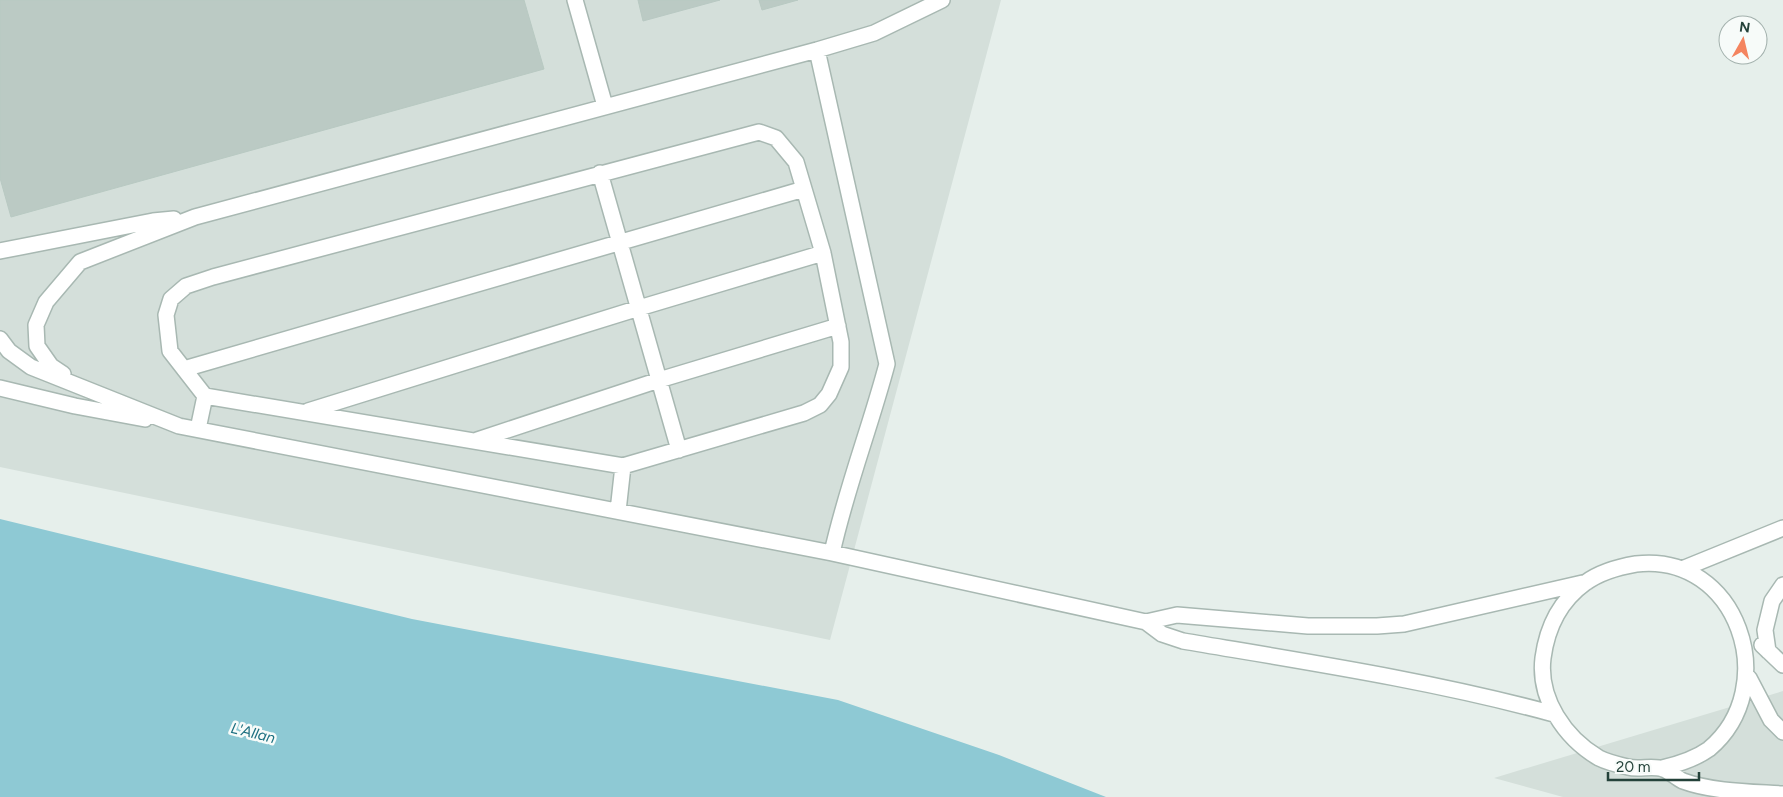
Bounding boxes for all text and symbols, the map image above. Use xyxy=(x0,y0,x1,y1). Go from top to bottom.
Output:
north arrow xyxy=(1718,15,1768,65)
text: N xyxy=(1738,18,1751,37)
water label: L'Allan xyxy=(229,719,277,747)
scale bar xyxy=(1608,750,1699,782)
text: 20 m xyxy=(1616,758,1650,776)

